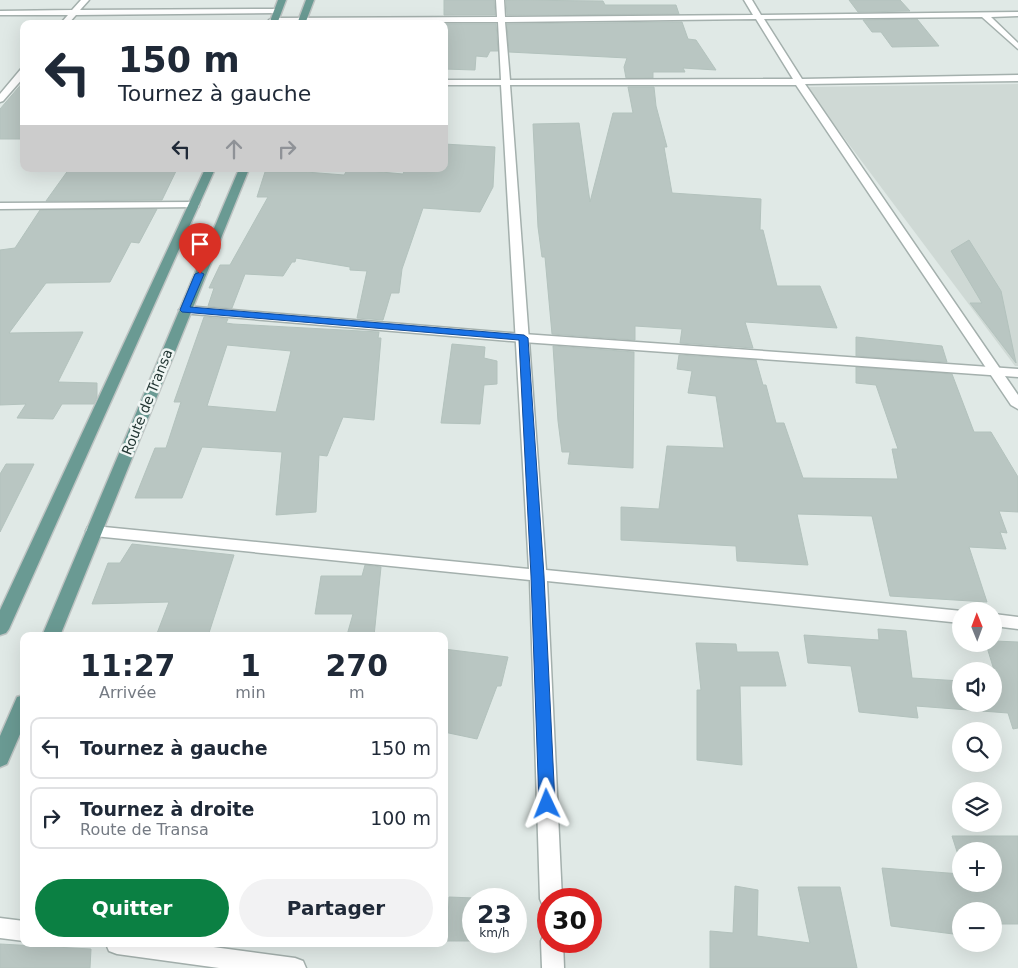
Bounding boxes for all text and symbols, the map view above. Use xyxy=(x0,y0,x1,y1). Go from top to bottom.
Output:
icon: left xyxy=(35,40,100,105)
text: 150 m xyxy=(118,40,240,80)
text: Tournez à gauche xyxy=(118,81,311,106)
icon: left xyxy=(167,135,195,163)
icon: ahead xyxy=(220,135,248,163)
icon: right xyxy=(273,135,301,163)
pin xyxy=(179,223,221,274)
icon: arrive xyxy=(186,230,214,258)
street label: Route de Transa xyxy=(118,347,176,457)
north arrow xyxy=(952,602,1002,652)
map controls xyxy=(952,602,1002,952)
text: 11:27 xyxy=(80,648,175,683)
text: 1 xyxy=(240,648,261,683)
text: 270 xyxy=(325,648,388,683)
button: sound xyxy=(952,662,1002,712)
text: Arrivée xyxy=(99,683,156,702)
text: min xyxy=(235,683,266,702)
text: m xyxy=(349,683,365,702)
button: search xyxy=(952,722,1002,772)
icon: left xyxy=(37,734,65,762)
text: Tournez à gauche xyxy=(80,737,268,759)
text: 150 m xyxy=(370,737,431,759)
position arrow xyxy=(520,777,572,829)
button: layers xyxy=(952,782,1002,832)
text: Tournez à droite xyxy=(80,798,254,820)
icon: right xyxy=(37,804,65,832)
text: 100 m xyxy=(370,807,431,829)
text: Route de Transa xyxy=(80,820,209,839)
button: + xyxy=(952,842,1002,892)
button: Quitter xyxy=(35,879,229,937)
button: Partager xyxy=(239,879,433,937)
speed limit sign: 30 xyxy=(537,888,602,953)
text: 23 xyxy=(477,900,512,929)
button: − xyxy=(952,902,1002,952)
text: km/h xyxy=(479,926,510,940)

